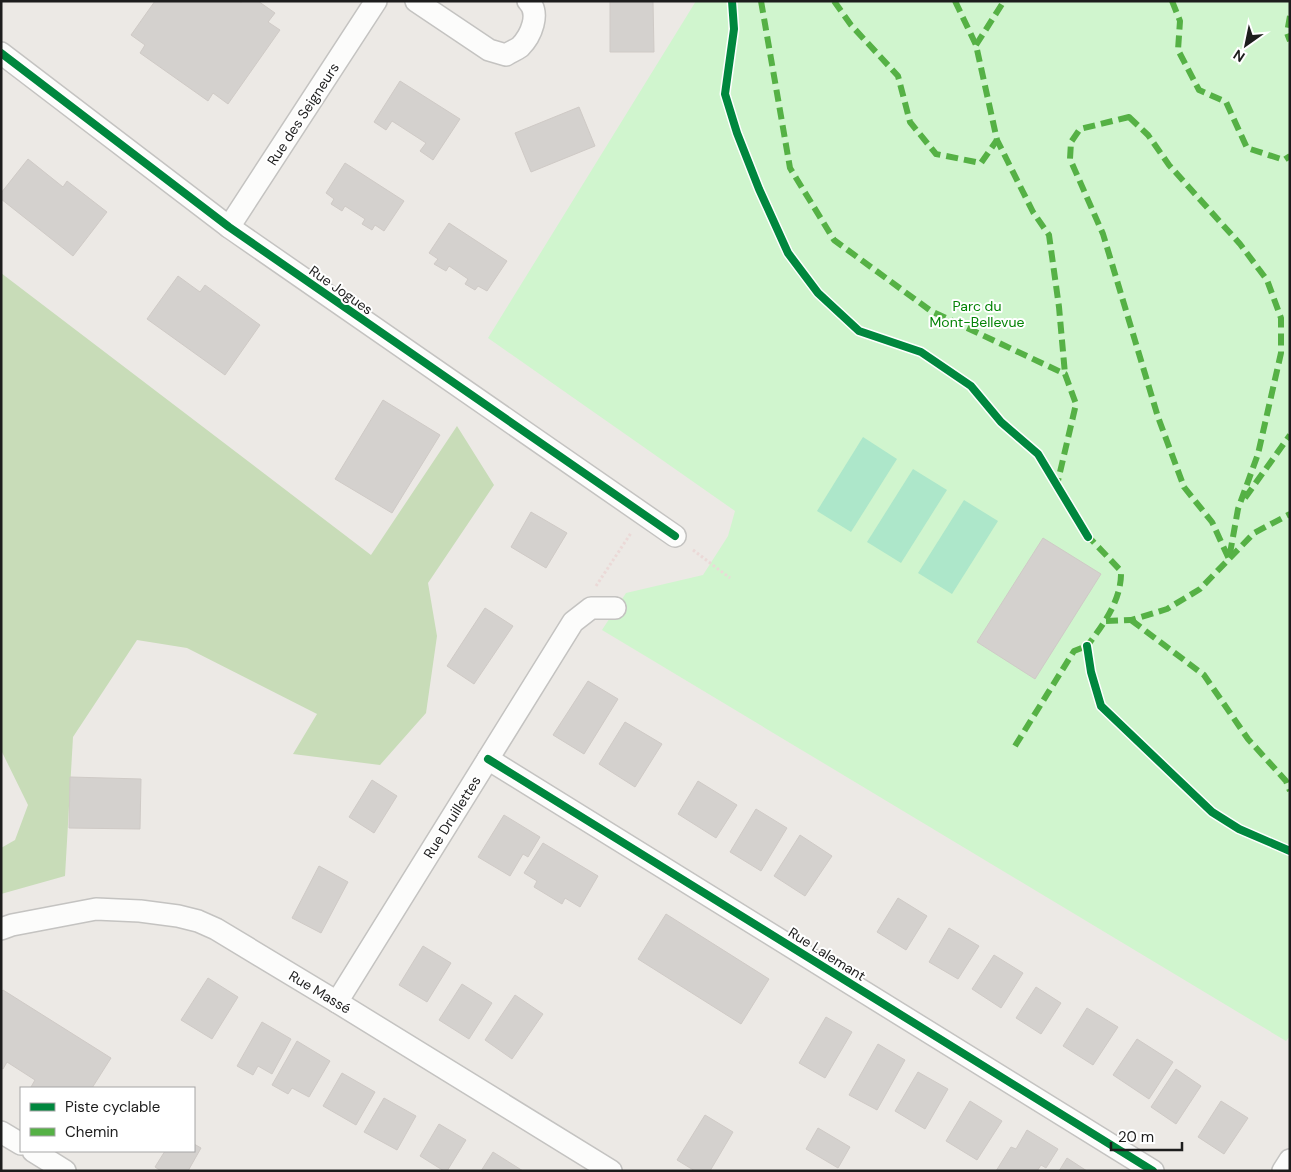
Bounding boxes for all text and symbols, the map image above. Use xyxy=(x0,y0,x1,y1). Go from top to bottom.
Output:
north arrow xyxy=(1221,20,1271,70)
text: N xyxy=(1230,46,1248,66)
street label: Rue des Seigneurs xyxy=(263,59,343,169)
street label: Rue Jogues xyxy=(306,261,376,319)
park label: Parc du Mont-Bellevue xyxy=(930,297,1024,331)
street label: Rue Druillettes xyxy=(419,772,485,862)
street label: Rue Lalemant xyxy=(785,923,869,985)
street label: Rue Massé xyxy=(286,966,354,1018)
legend xyxy=(20,1087,195,1152)
text: Piste cyclable xyxy=(65,1097,160,1117)
scale bar xyxy=(1111,1120,1182,1152)
text: Chemin xyxy=(65,1122,118,1142)
text: 20 m xyxy=(1118,1127,1154,1147)

